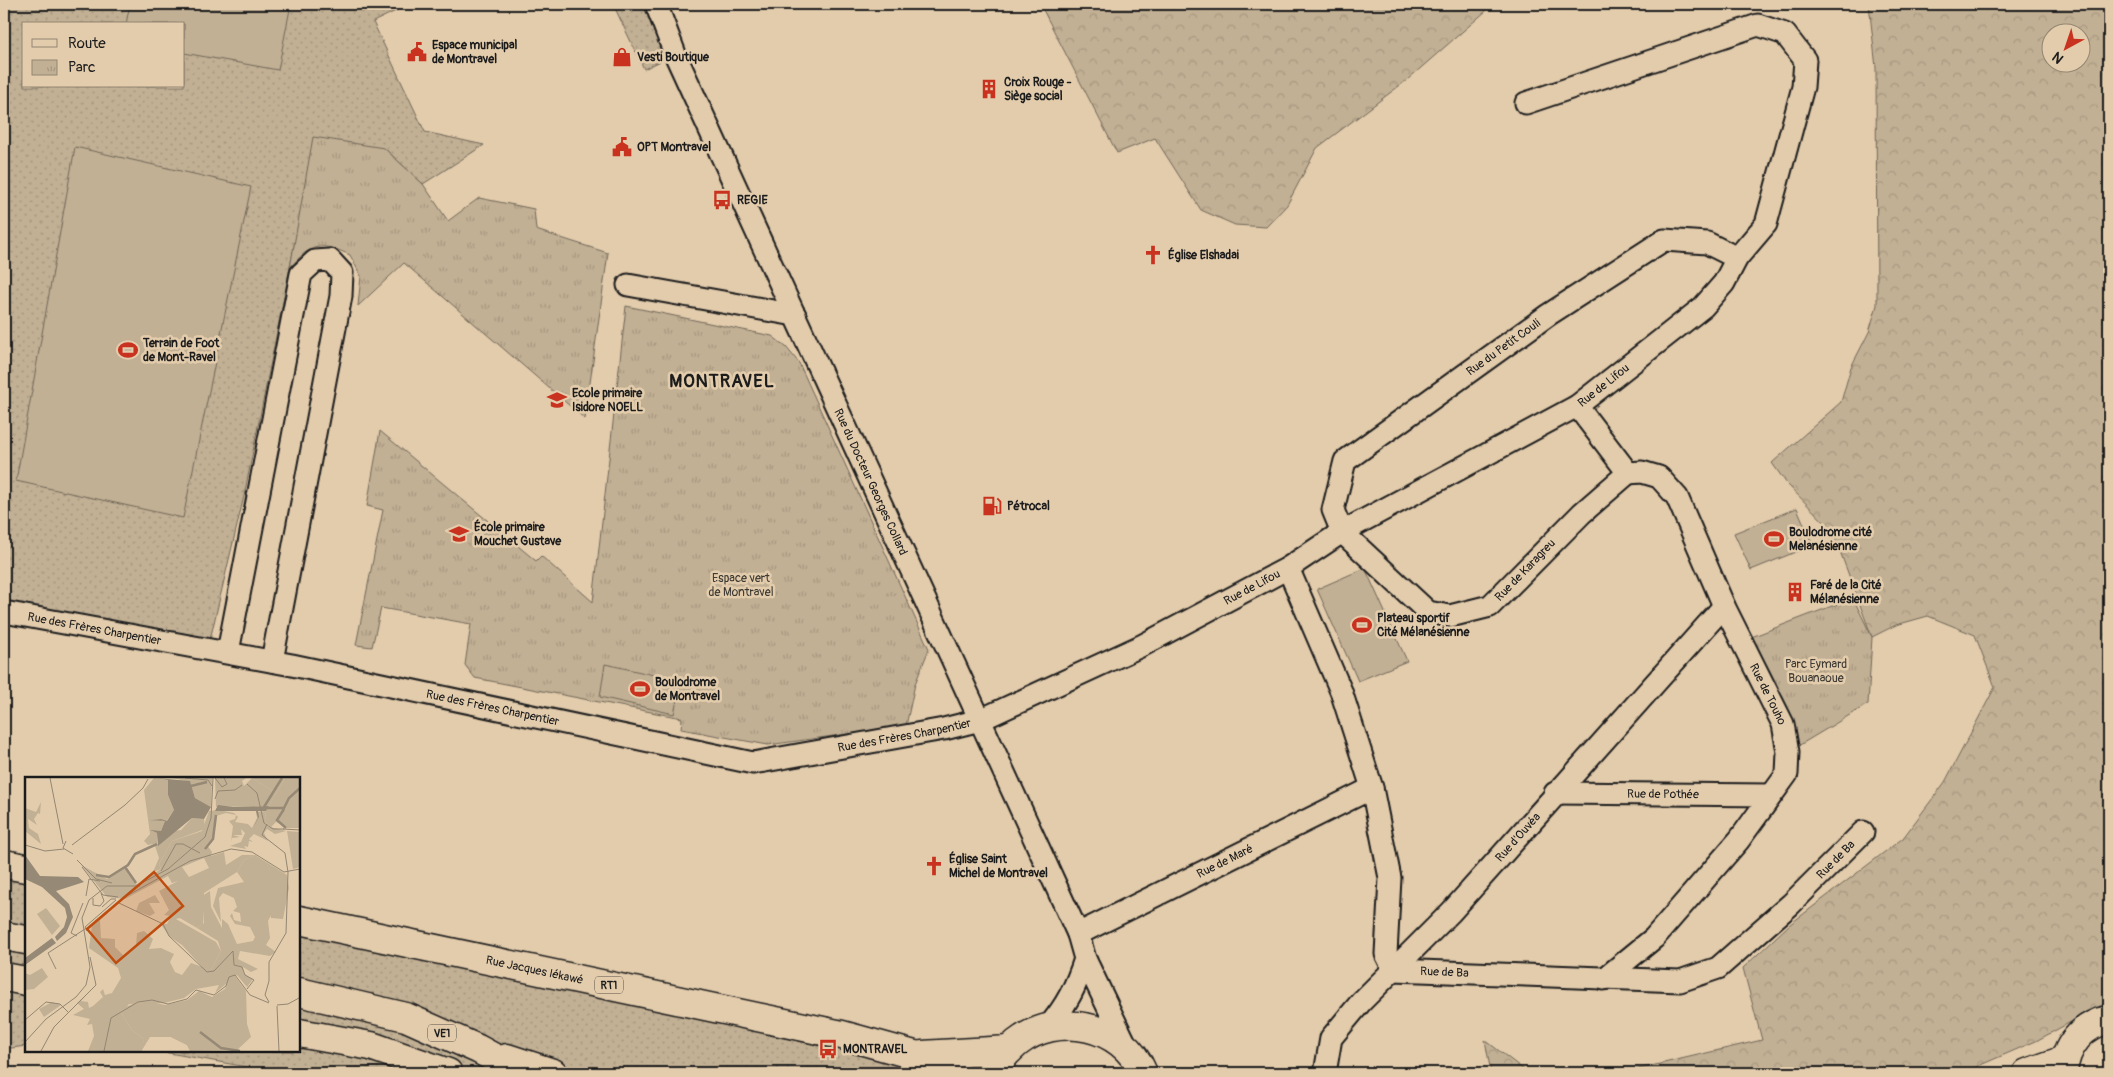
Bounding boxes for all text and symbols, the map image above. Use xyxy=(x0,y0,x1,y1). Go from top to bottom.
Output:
legend xyxy=(22,22,185,88)
north arrow xyxy=(2040,22,2090,72)
text: Route xyxy=(68,34,106,53)
place label: Espace municipal de Montravel xyxy=(432,38,518,67)
public building icon: Espace municipal de Montravel xyxy=(406,41,428,63)
shop icon: Vesti Boutique xyxy=(611,46,633,68)
text: N xyxy=(2049,48,2067,67)
place label: Vesti Boutique xyxy=(637,50,710,65)
text: Parc xyxy=(68,58,96,77)
place label: Croix Rouge - Siège social xyxy=(1004,75,1072,104)
building icon: Croix Rouge - Siège social xyxy=(978,78,1000,100)
public building icon: OPT Montravel xyxy=(611,136,633,158)
place label: OPT Montravel xyxy=(637,140,711,155)
bus stop icon: REGIE xyxy=(711,189,733,211)
place label: REGIE xyxy=(737,193,769,208)
church icon: Église Elshadai xyxy=(1142,244,1164,266)
place label: Église Elshadai xyxy=(1168,247,1239,263)
street label: Rue du Petit Couli xyxy=(1463,316,1544,379)
place label: Terrain de Foot de Mont-Ravel xyxy=(142,336,220,365)
sports icon: Terrain de Foot de Mont-Ravel xyxy=(117,339,139,361)
street label: Rue de Lifou xyxy=(1575,361,1633,411)
district label: MONTRAVEL xyxy=(669,370,775,393)
place label: Ecole primaire Isidore NOELL xyxy=(572,386,643,415)
school or university icon: Ecole primaire Isidore NOELL xyxy=(546,389,568,411)
street label: Rue du Docteur Georges Collard xyxy=(830,406,911,558)
fuel station icon: Pétrocal xyxy=(981,495,1003,517)
place label: Pétrocal xyxy=(1007,499,1050,514)
place label: École primaire Mouchet Gustave xyxy=(474,519,562,549)
school or university icon: École primaire Mouchet Gustave xyxy=(448,523,470,545)
place label: Boulodrome cité Melanésienne xyxy=(1789,525,1873,554)
sports icon: Boulodrome cité Melanésienne xyxy=(1763,528,1785,550)
street label: Rue de Karagreu xyxy=(1492,536,1559,605)
street label: Rue de Lifou xyxy=(1221,567,1283,609)
park label: Espace vert de Montravel xyxy=(708,571,774,600)
place label: Faré de la Cité Mélanésienne xyxy=(1810,578,1882,607)
building icon: Faré de la Cité Mélanésienne xyxy=(1784,581,1806,603)
street label: Rue des Frères Charpentier xyxy=(26,610,163,649)
place label: Plateau sportif Cité Mélanésienne xyxy=(1377,611,1470,640)
sports icon: Plateau sportif Cité Mélanésienne xyxy=(1351,614,1373,636)
park label: Parc Eymard Bouanaoue xyxy=(1785,657,1847,686)
street label: Rue de Touho xyxy=(1746,661,1789,728)
place label: Boulodrome de Montravel xyxy=(655,675,720,704)
sports icon: Boulodrome de Montravel xyxy=(629,678,651,700)
street label: Rue des Frères Charpentier xyxy=(425,687,561,730)
street label: Rue des Frères Charpentier xyxy=(837,715,973,756)
inset map xyxy=(25,777,300,1052)
street label: Rue de Pothée xyxy=(1627,787,1699,802)
street label: Rue d'Ouvéa xyxy=(1492,809,1544,865)
street label: Rue de Ba xyxy=(1813,837,1859,882)
street label: Rue de Maré xyxy=(1194,841,1256,882)
place label: Église Saint Michel de Montravel xyxy=(949,851,1048,881)
church icon: Église Saint Michel de Montravel xyxy=(923,855,945,877)
street label: Rue Jacques Iékawé xyxy=(484,953,585,988)
street label: Rue de Ba xyxy=(1420,964,1469,981)
road number: RT1 xyxy=(595,976,623,994)
road number: VE1 xyxy=(428,1024,456,1042)
bus stop icon: MONTRAVEL xyxy=(817,1038,839,1060)
place label: MONTRAVEL xyxy=(843,1042,908,1057)

